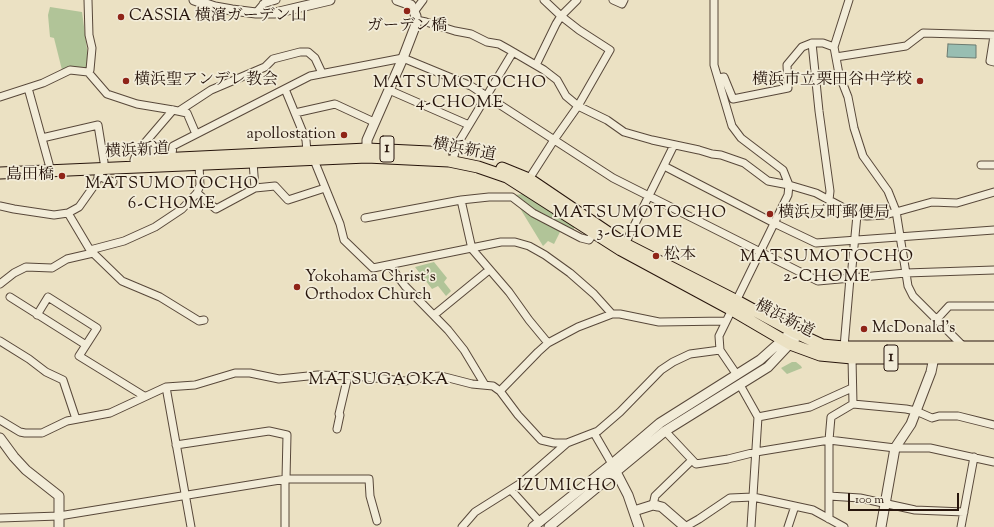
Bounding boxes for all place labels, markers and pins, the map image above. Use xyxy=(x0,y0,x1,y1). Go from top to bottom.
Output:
marker: ガーデン橋 xyxy=(402,6,412,16)
place label: CASSIA 横濱ガーデン山 xyxy=(129,7,307,27)
marker: CASSIA 横濱ガーデン山 xyxy=(116,12,126,22)
place label: ガーデン橋 xyxy=(367,17,447,37)
place label: 横浜聖アンデレ教会 xyxy=(134,71,278,91)
place label: 横浜市立栗田谷中学校 xyxy=(752,71,912,91)
marker: 横浜聖アンデレ教会 xyxy=(121,76,131,86)
marker: 横浜市立栗田谷中学校 xyxy=(915,76,925,86)
place label: apollostation xyxy=(247,125,336,145)
marker: apollostation xyxy=(339,130,349,140)
place label: 島田橋 xyxy=(6,166,54,186)
marker: 島田橋 xyxy=(57,171,67,181)
place label: 横浜反町郵便局 xyxy=(778,204,890,224)
marker: 横浜反町郵便局 xyxy=(765,209,775,219)
place label: 松本 xyxy=(664,246,696,266)
marker: 松本 xyxy=(651,251,661,261)
place label: Yokohama Christ's Orthodox Church xyxy=(305,268,436,306)
marker: Yokohama Christ's Orthodox Church xyxy=(292,282,302,292)
place label: McDonald's xyxy=(872,319,955,339)
marker: McDonald's xyxy=(859,324,869,334)

